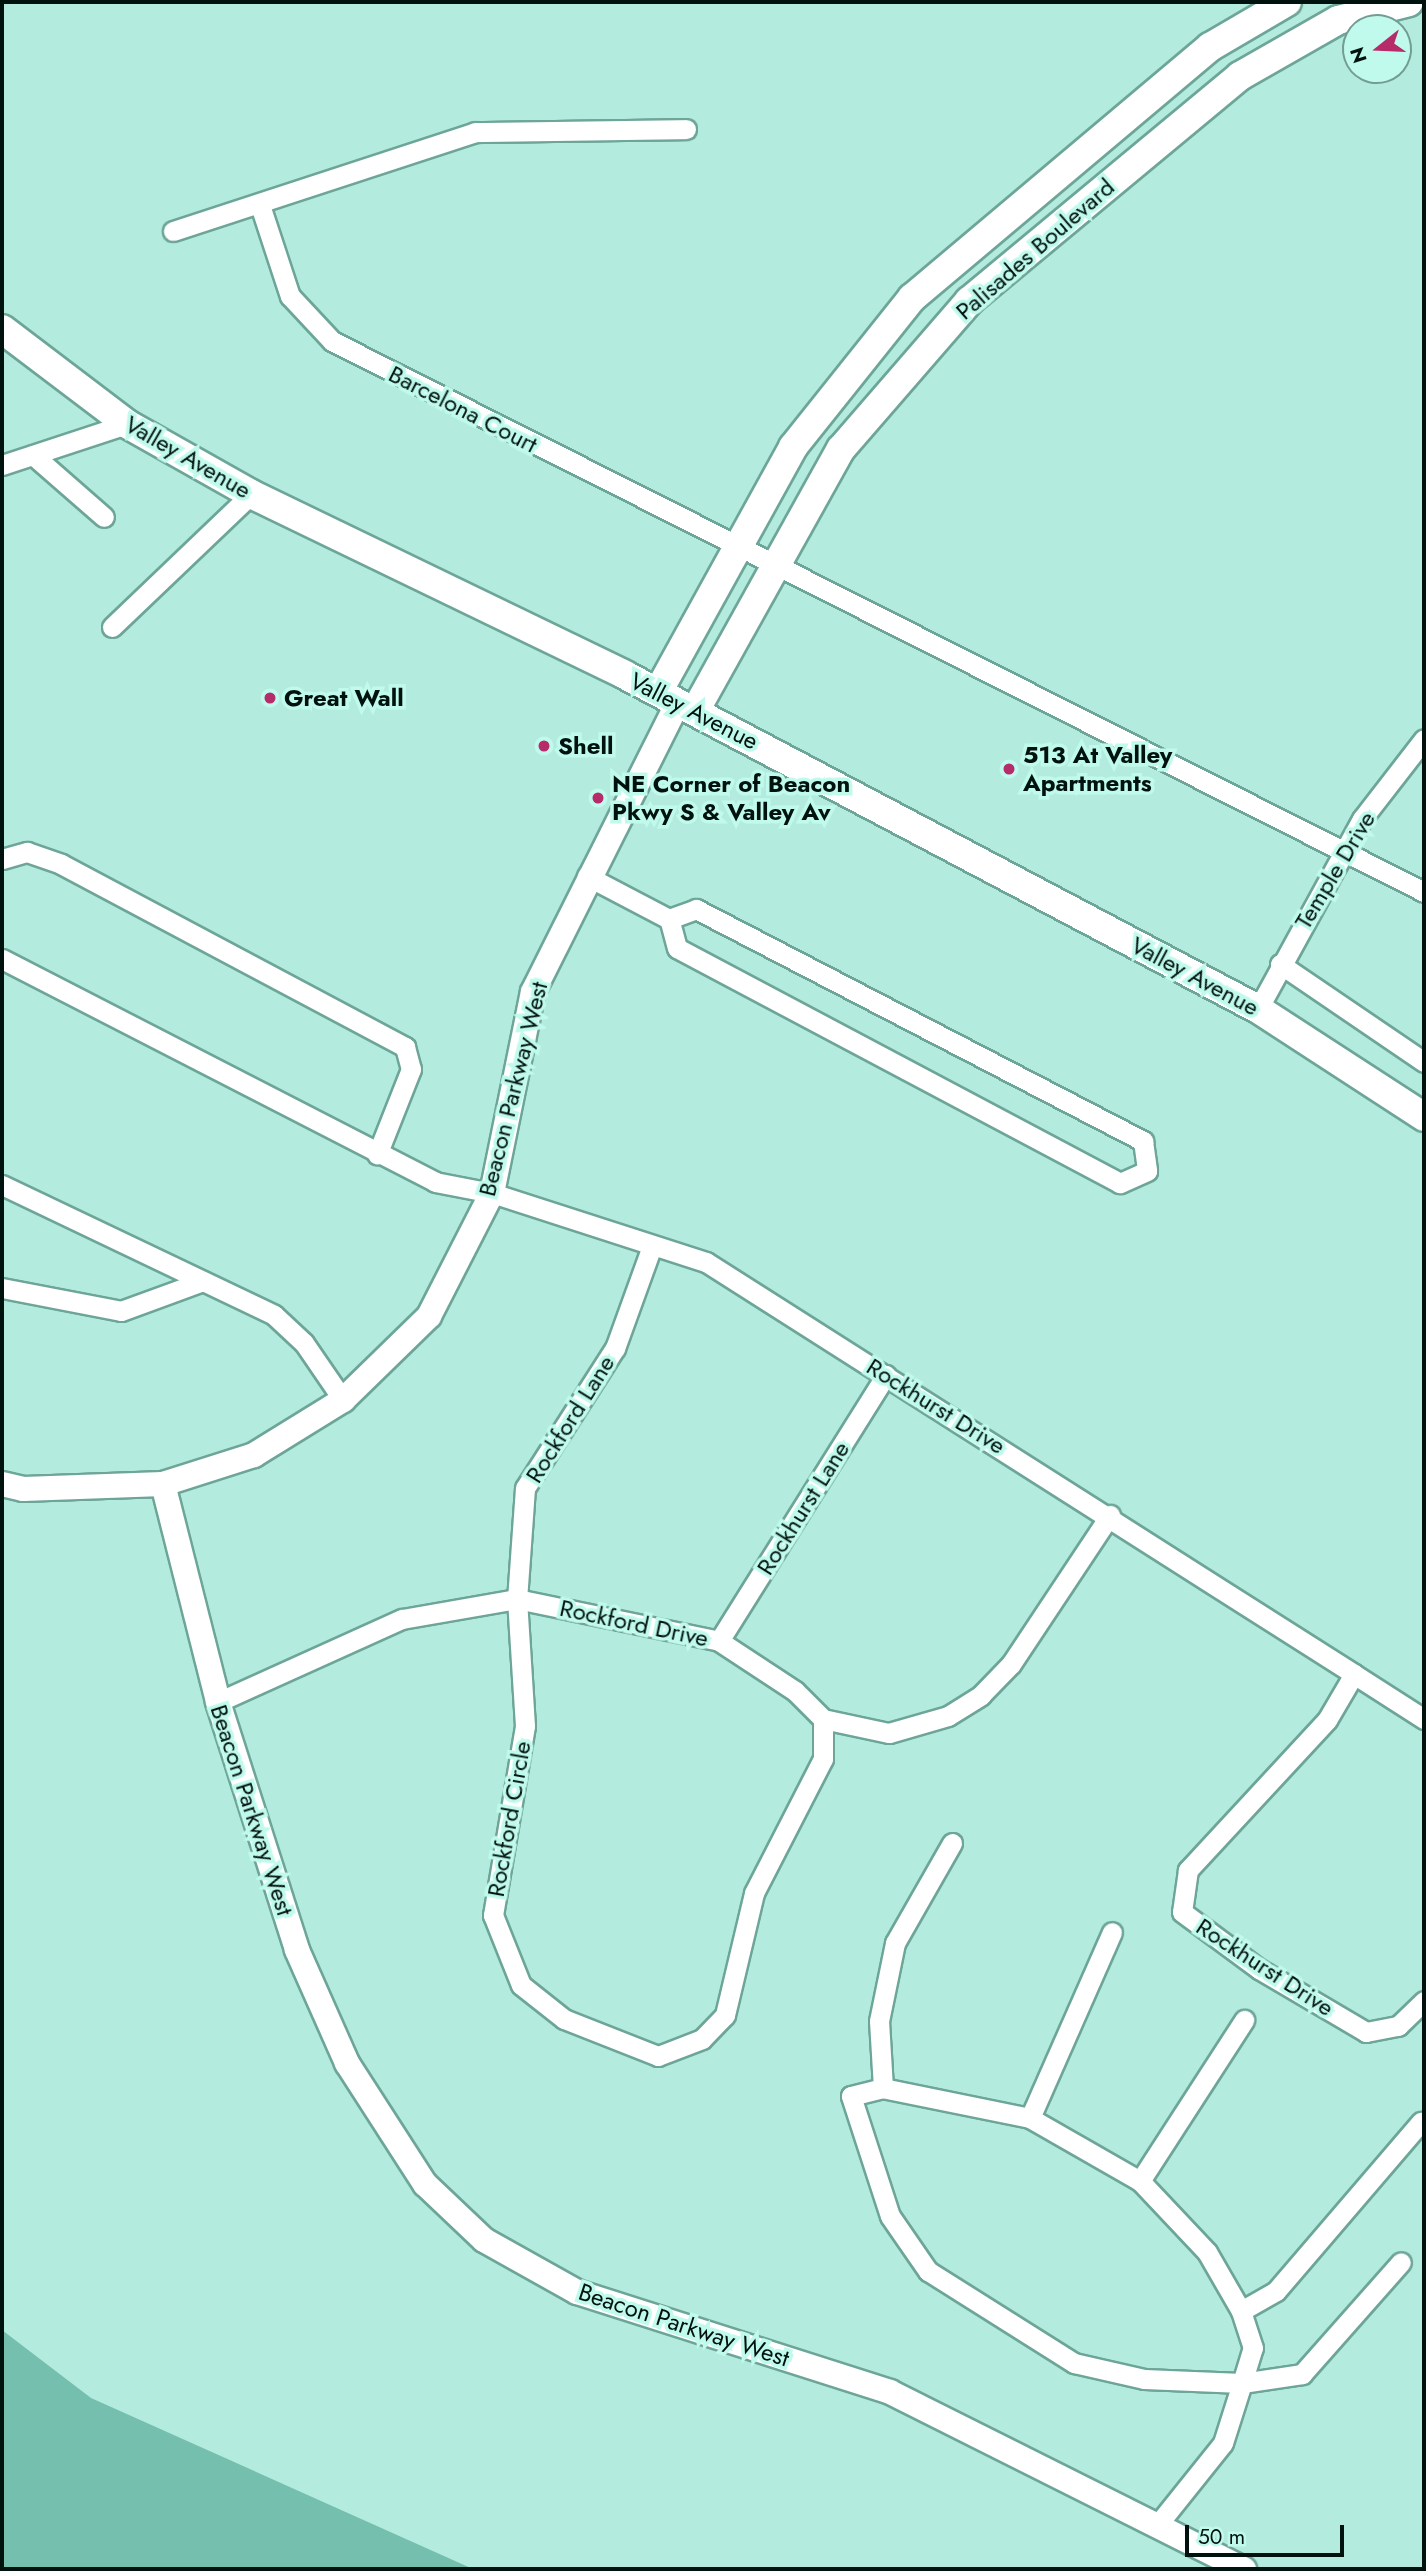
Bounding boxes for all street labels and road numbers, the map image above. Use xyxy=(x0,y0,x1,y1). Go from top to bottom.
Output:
street label: Palisades Boulevard xyxy=(950,172,1120,326)
street label: Barcelona Court xyxy=(384,359,542,459)
street label: Valley Avenue xyxy=(120,409,256,505)
street label: Valley Avenue xyxy=(625,666,763,756)
street label: Temple Drive xyxy=(1289,806,1381,934)
street label: Valley Avenue xyxy=(1126,930,1264,1022)
street label: Beacon Parkway West xyxy=(472,979,554,1199)
street label: Rockford Lane xyxy=(519,1350,621,1488)
street label: Rockhurst Drive xyxy=(861,1352,1011,1460)
street label: Rockhurst Lane xyxy=(751,1436,855,1580)
street label: Rockford Drive xyxy=(557,1593,711,1653)
street label: Beacon Parkway West xyxy=(204,1701,300,1919)
street label: Rockford Circle xyxy=(481,1739,537,1899)
street label: Rockhurst Drive xyxy=(1191,1912,1339,2022)
street label: Beacon Parkway West xyxy=(575,2277,793,2373)

